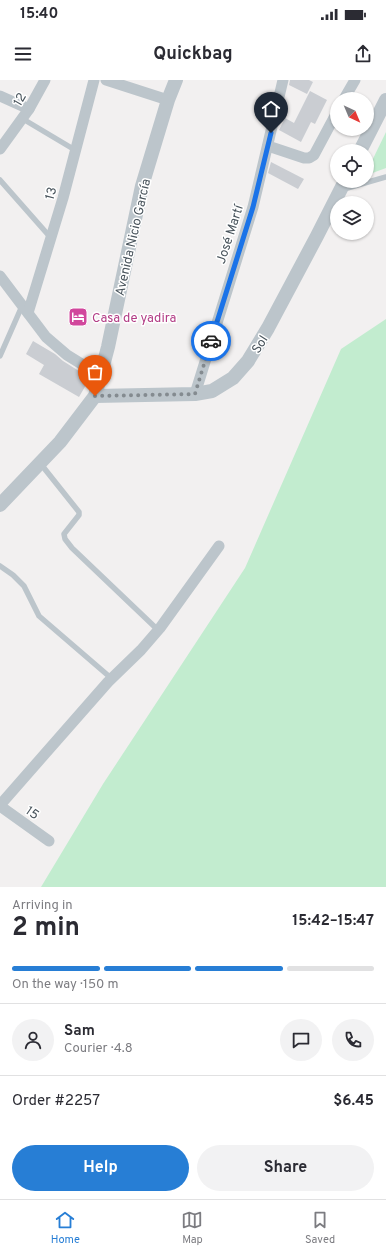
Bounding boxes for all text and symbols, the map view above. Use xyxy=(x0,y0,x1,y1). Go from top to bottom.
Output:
text: 15:40 xyxy=(20,5,58,24)
icon: menu xyxy=(12,43,34,65)
text: Quickbag xyxy=(153,43,233,66)
icon: share xyxy=(352,43,374,65)
street label: 12 xyxy=(11,90,31,110)
pin xyxy=(254,92,288,133)
north arrow xyxy=(330,92,374,136)
map controls xyxy=(330,92,374,240)
icon: home xyxy=(260,98,282,120)
button: locate xyxy=(330,144,374,188)
street label: Avenida Nicio García xyxy=(113,177,155,298)
street label: 13 xyxy=(43,185,61,202)
button: layers xyxy=(330,196,374,240)
street label: José Martí xyxy=(214,202,248,266)
hotel icon: Casa de yadira xyxy=(67,306,89,328)
place label: Casa de yadira xyxy=(92,311,176,327)
courier xyxy=(191,321,231,361)
icon: car xyxy=(200,330,222,352)
street label: Sol xyxy=(249,333,272,357)
pin xyxy=(78,355,112,396)
icon: bag xyxy=(84,361,106,383)
street label: 15 xyxy=(22,803,42,824)
text: Arriving in xyxy=(12,898,73,914)
text: 2 min xyxy=(12,912,80,945)
text: 15:42–15:47 xyxy=(292,912,374,931)
text: On the way · 150 m xyxy=(12,977,118,993)
button: person xyxy=(12,1019,54,1061)
button: chat xyxy=(280,1019,322,1061)
button: phone xyxy=(332,1019,374,1061)
text: Sam xyxy=(64,1022,95,1041)
text: Courier · 4.8 xyxy=(64,1041,133,1057)
text: Order #2257 xyxy=(12,1092,100,1111)
text: $6.45 xyxy=(333,1092,374,1111)
button: Help xyxy=(12,1145,189,1191)
button: Share xyxy=(197,1145,374,1191)
tab: Home xyxy=(51,1209,80,1247)
tab: Map xyxy=(181,1209,203,1247)
tab: Saved xyxy=(305,1209,335,1247)

